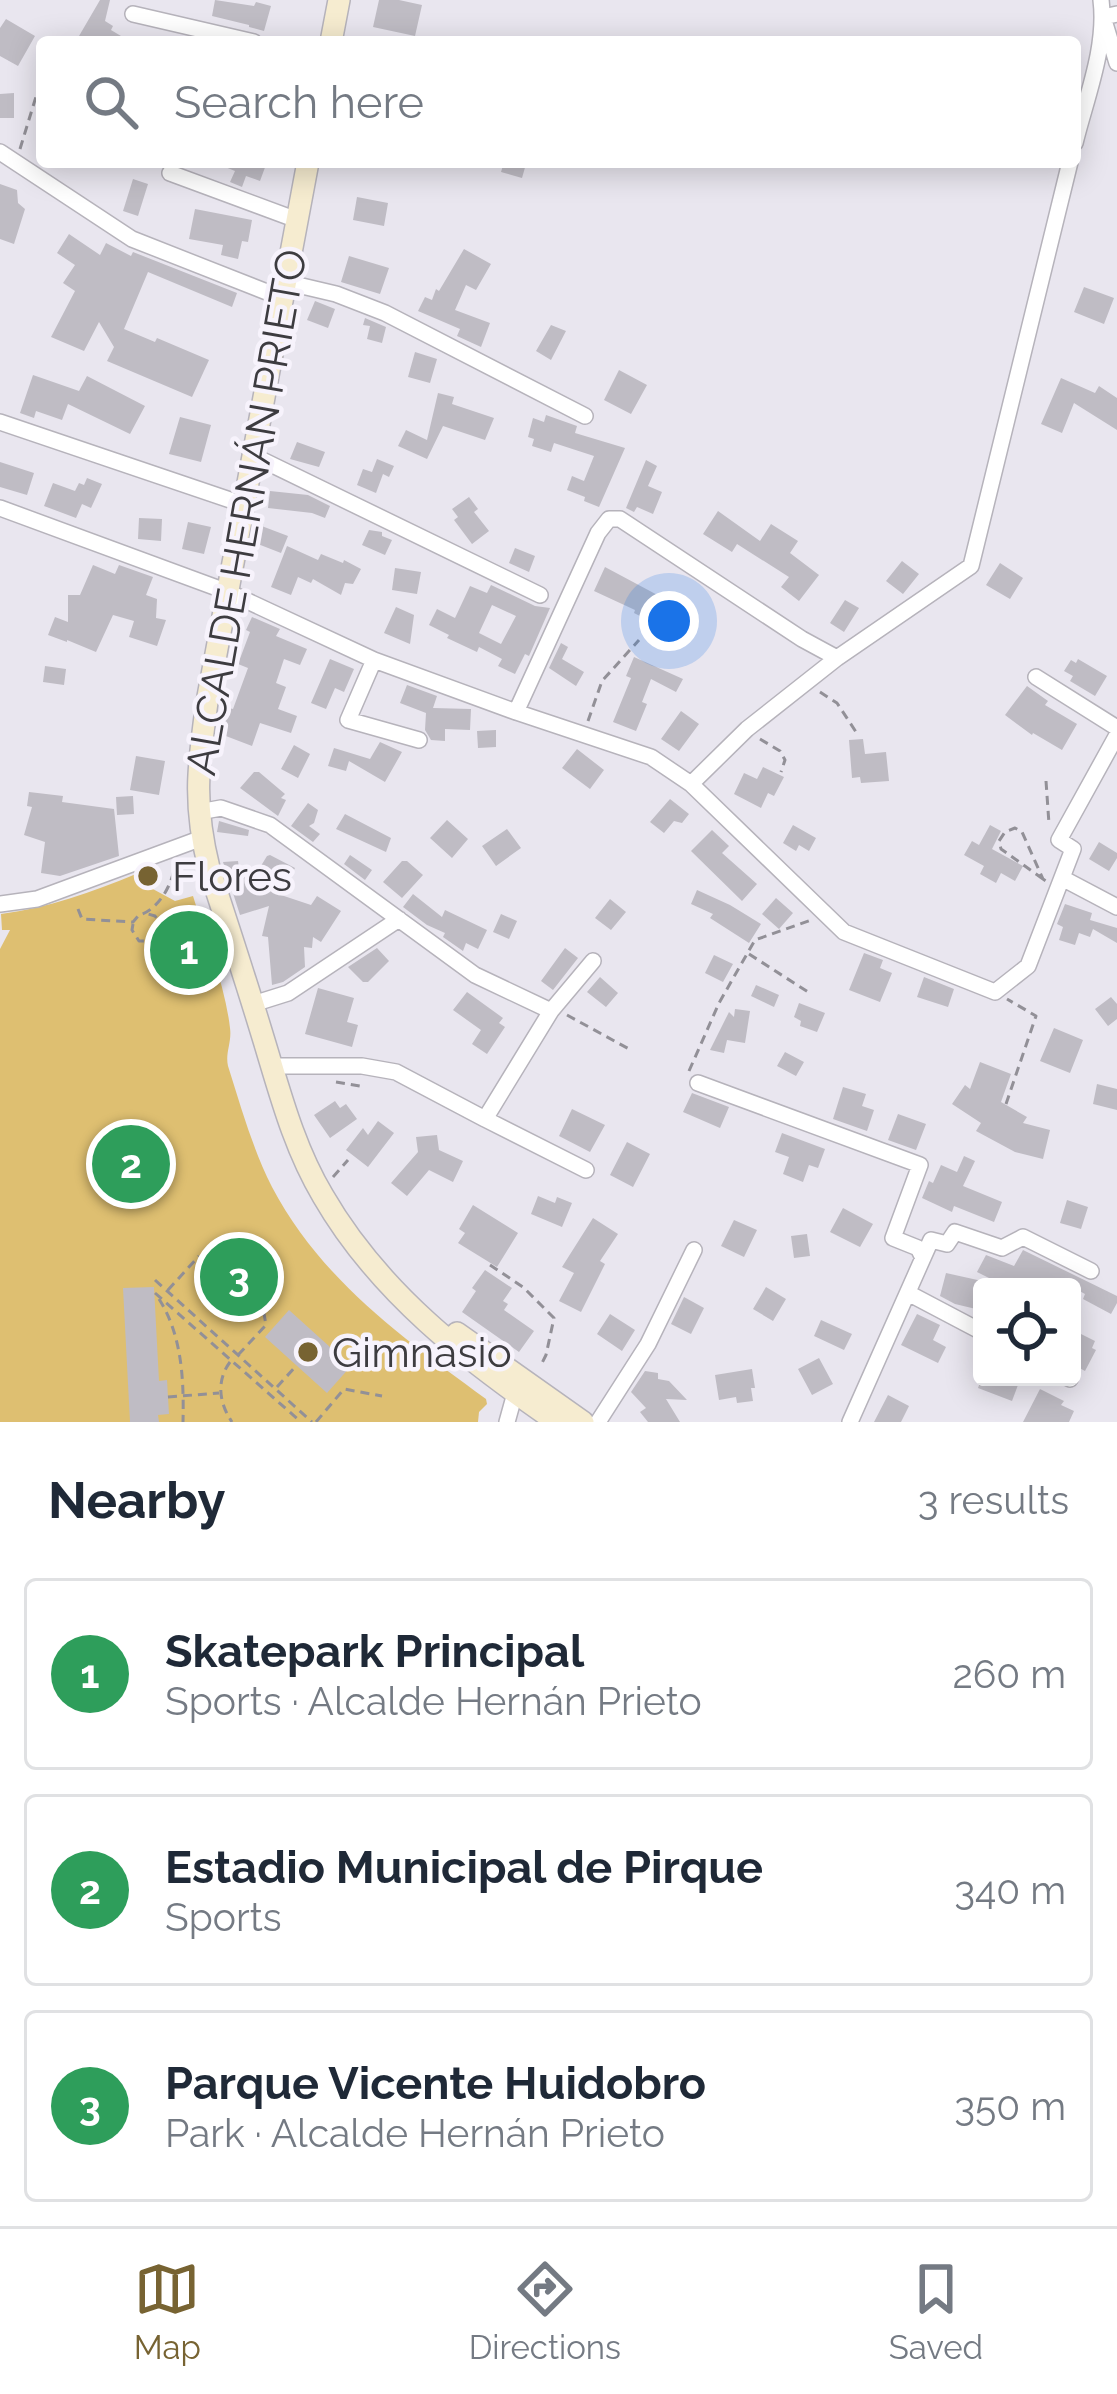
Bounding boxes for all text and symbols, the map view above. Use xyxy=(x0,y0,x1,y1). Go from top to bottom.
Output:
search box xyxy=(36,36,1081,168)
icon: search xyxy=(78,69,144,135)
text: Search here xyxy=(174,76,424,129)
street label: ALCALDE HERNÁN PRIETO xyxy=(176,245,317,779)
your location xyxy=(639,591,699,651)
place label: Flores xyxy=(172,852,292,901)
marker: Flores xyxy=(135,863,161,889)
pin: 1 xyxy=(150,905,228,995)
pin: 2 xyxy=(92,1119,170,1209)
pin: 3 xyxy=(200,1232,278,1322)
map controls xyxy=(973,1278,1081,1386)
button: locate xyxy=(973,1278,1081,1386)
place label: Gimnasio xyxy=(332,1328,512,1377)
marker: Gimnasio xyxy=(295,1339,321,1365)
text: Nearby xyxy=(48,1470,225,1530)
text: 3 results xyxy=(918,1477,1069,1523)
text: Skatepark Principal xyxy=(165,1625,584,1678)
text: 1 xyxy=(80,1651,100,1697)
text: 260 m xyxy=(953,1651,1066,1697)
text: Sports · Alcalde Hernán Prieto xyxy=(165,1678,702,1724)
text: Estadio Municipal de Pirque xyxy=(165,1841,763,1894)
text: 2 xyxy=(79,1867,101,1913)
text: 340 m xyxy=(954,1867,1066,1913)
text: Sports xyxy=(165,1894,282,1940)
text: Parque Vicente Huidobro xyxy=(165,2057,706,2110)
text: 3 xyxy=(79,2083,101,2129)
text: 350 m xyxy=(954,2083,1066,2129)
text: Park · Alcalde Hernán Prieto xyxy=(165,2110,665,2156)
tab: Map xyxy=(134,2256,201,2367)
tab: Directions xyxy=(469,2256,621,2367)
tab: Saved xyxy=(889,2256,983,2367)

